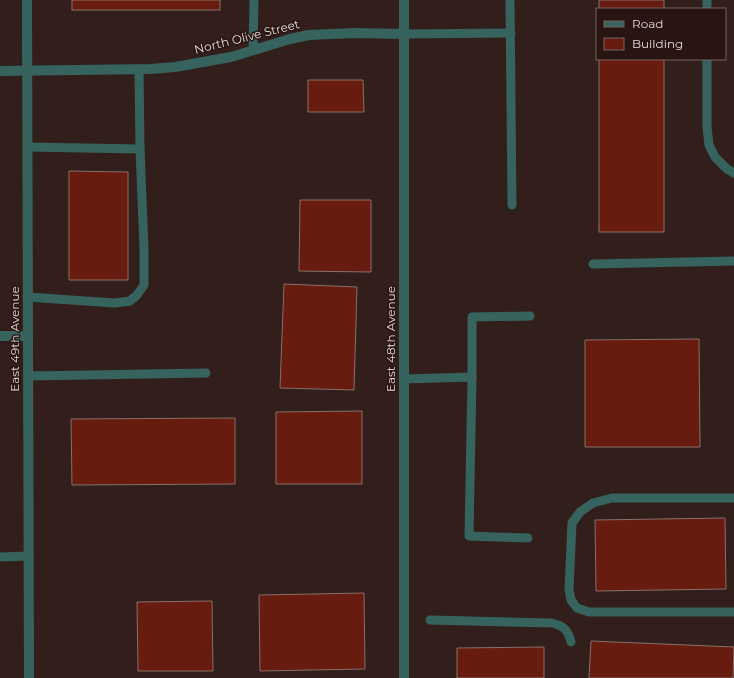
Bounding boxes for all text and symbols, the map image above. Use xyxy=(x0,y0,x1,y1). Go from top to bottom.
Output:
legend xyxy=(596,8,726,60)
street label: North Olive Street xyxy=(193,16,301,57)
text: Road xyxy=(632,16,663,31)
text: Building xyxy=(632,36,683,51)
street label: East 49th Avenue xyxy=(7,286,22,392)
street label: East 48th Avenue xyxy=(383,286,398,392)

